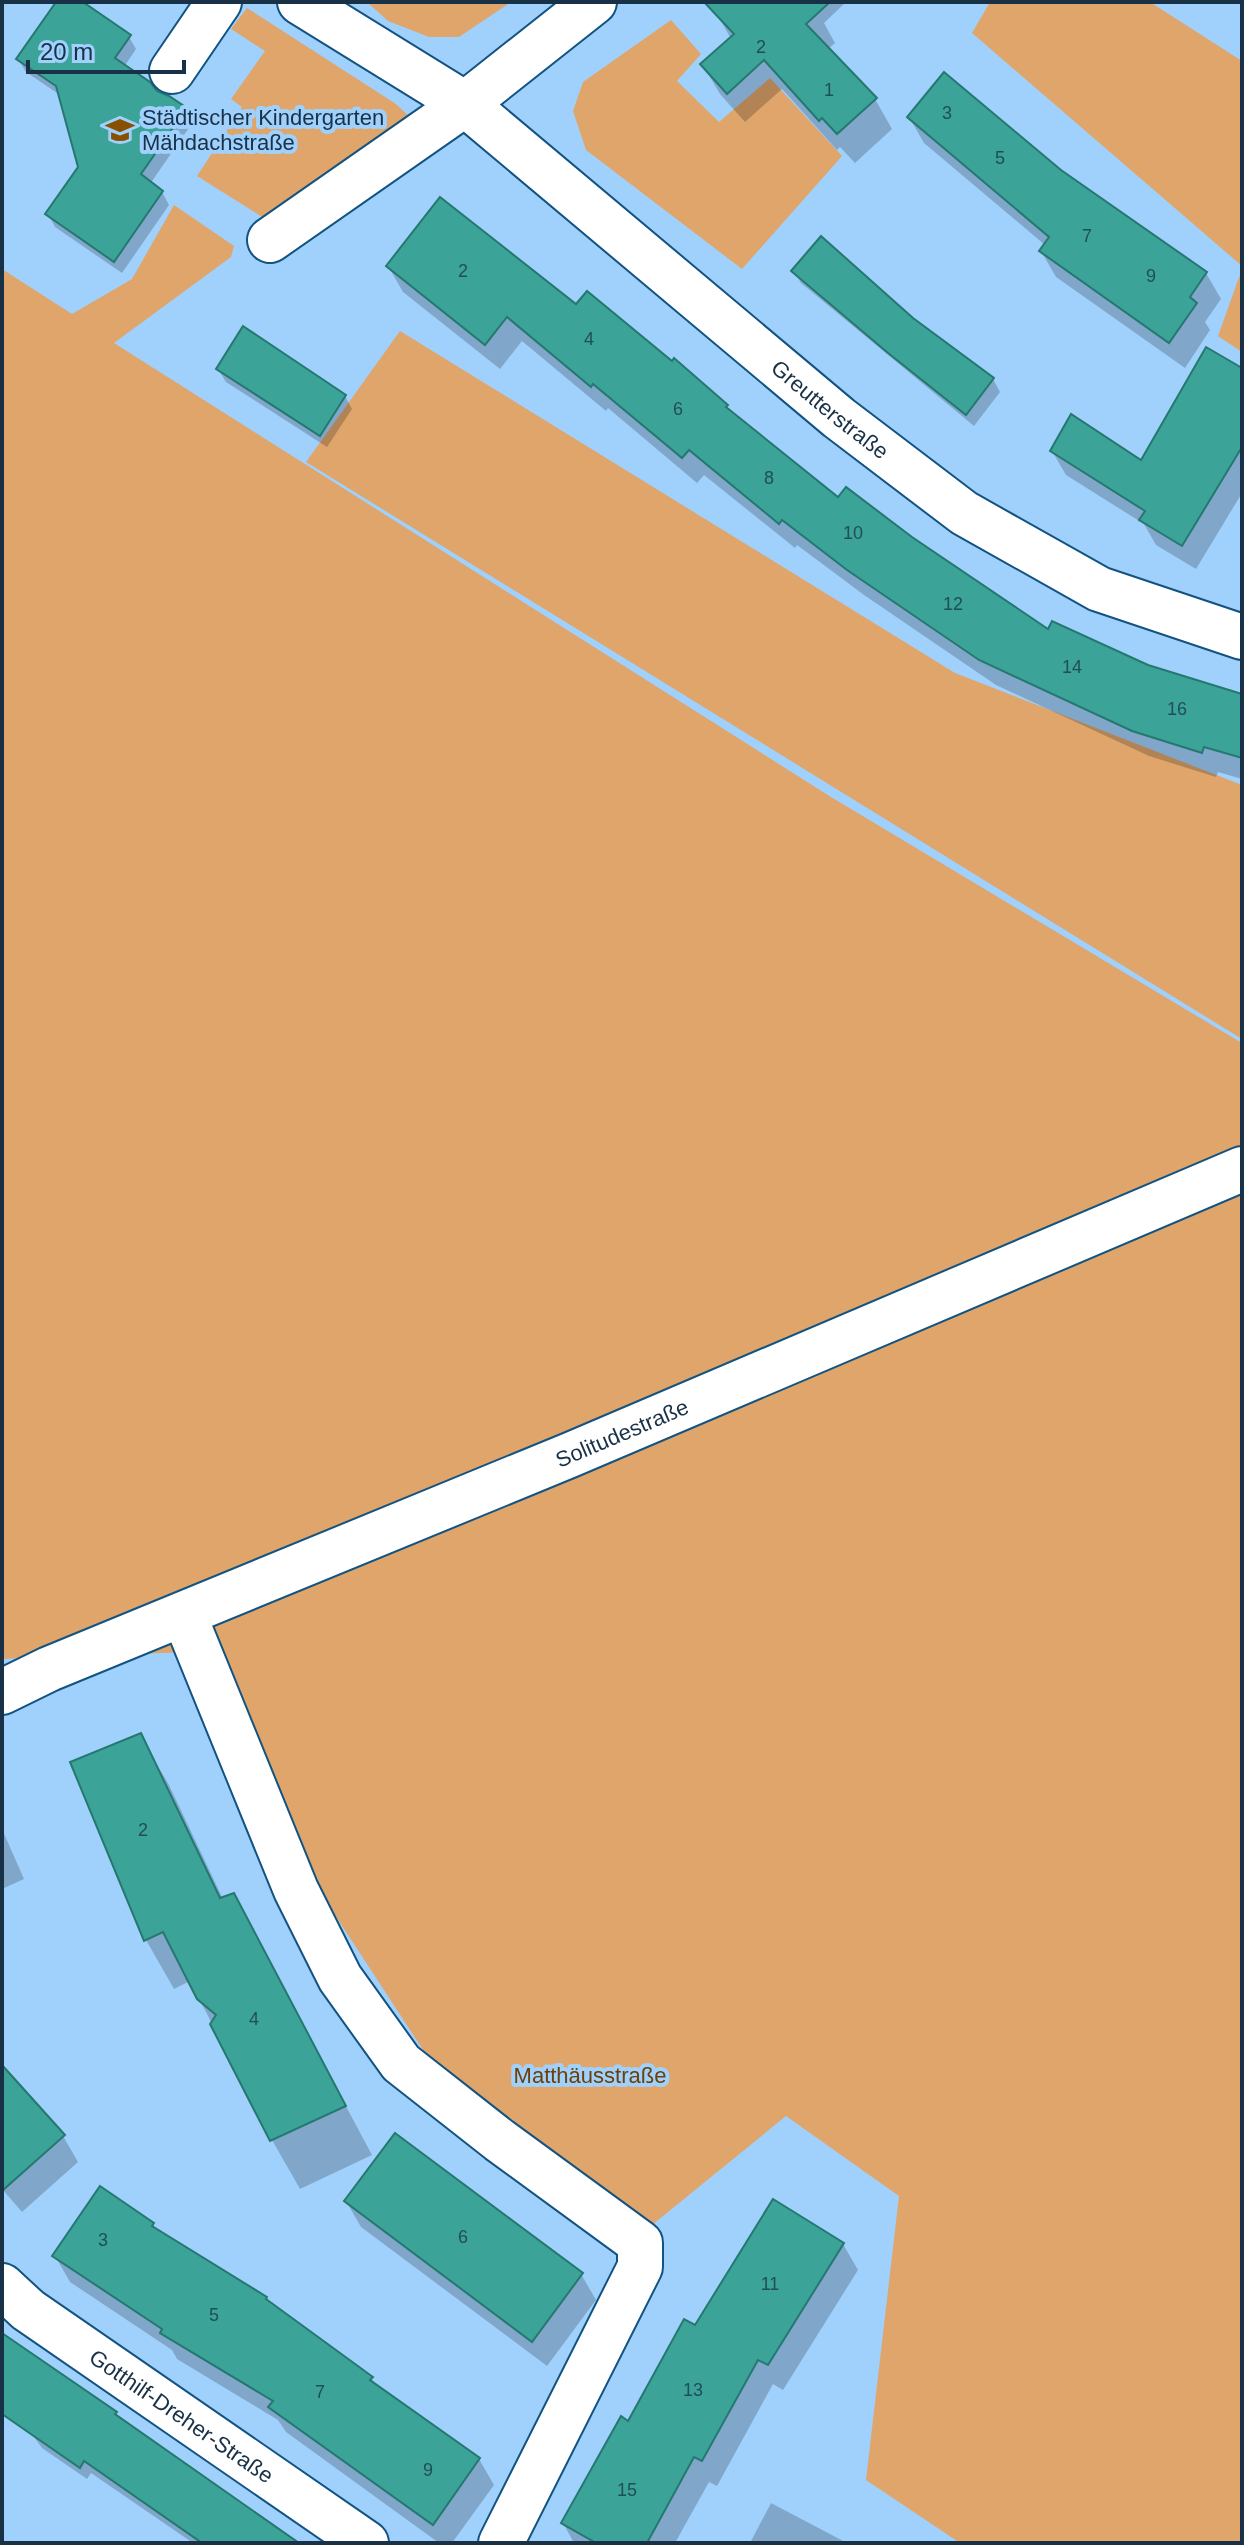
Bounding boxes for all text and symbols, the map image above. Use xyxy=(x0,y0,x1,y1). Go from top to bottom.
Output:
scale bar xyxy=(28,24,184,74)
house number: 2 xyxy=(756,37,766,57)
text: 20 m xyxy=(40,38,93,65)
house number: 1 xyxy=(824,80,834,100)
house number: 3 xyxy=(942,103,952,123)
place label: Städtischer Kindergarten Mähdachstraße xyxy=(142,105,384,155)
school or university icon: Städtischer Kindergarten Mähdachstraße xyxy=(105,115,135,145)
house number: 5 xyxy=(995,148,1005,168)
house number: 7 xyxy=(1082,226,1092,246)
house number: 2 xyxy=(458,261,468,281)
house number: 9 xyxy=(1146,266,1156,286)
house number: 4 xyxy=(584,329,594,349)
street label: Greutterstraße xyxy=(767,354,894,464)
house number: 6 xyxy=(673,399,683,419)
house number: 8 xyxy=(764,468,774,488)
house number: 10 xyxy=(843,523,863,543)
house number: 12 xyxy=(943,594,963,614)
house number: 14 xyxy=(1062,657,1082,677)
house number: 16 xyxy=(1167,699,1187,719)
street label: Solitudestraße xyxy=(552,1394,692,1472)
house number: 2 xyxy=(138,1820,148,1840)
house number: 4 xyxy=(249,2009,259,2029)
park label: Matthäusstraße xyxy=(514,2063,666,2088)
house number: 6 xyxy=(458,2227,468,2247)
house number: 3 xyxy=(98,2230,108,2250)
house number: 11 xyxy=(761,2274,779,2294)
house number: 5 xyxy=(209,2305,219,2325)
street label: Gotthilf-Dreher-Straße xyxy=(85,2344,278,2488)
house number: 13 xyxy=(683,2380,703,2400)
house number: 7 xyxy=(315,2382,325,2402)
house number: 9 xyxy=(423,2460,433,2480)
house number: 15 xyxy=(617,2480,637,2500)

